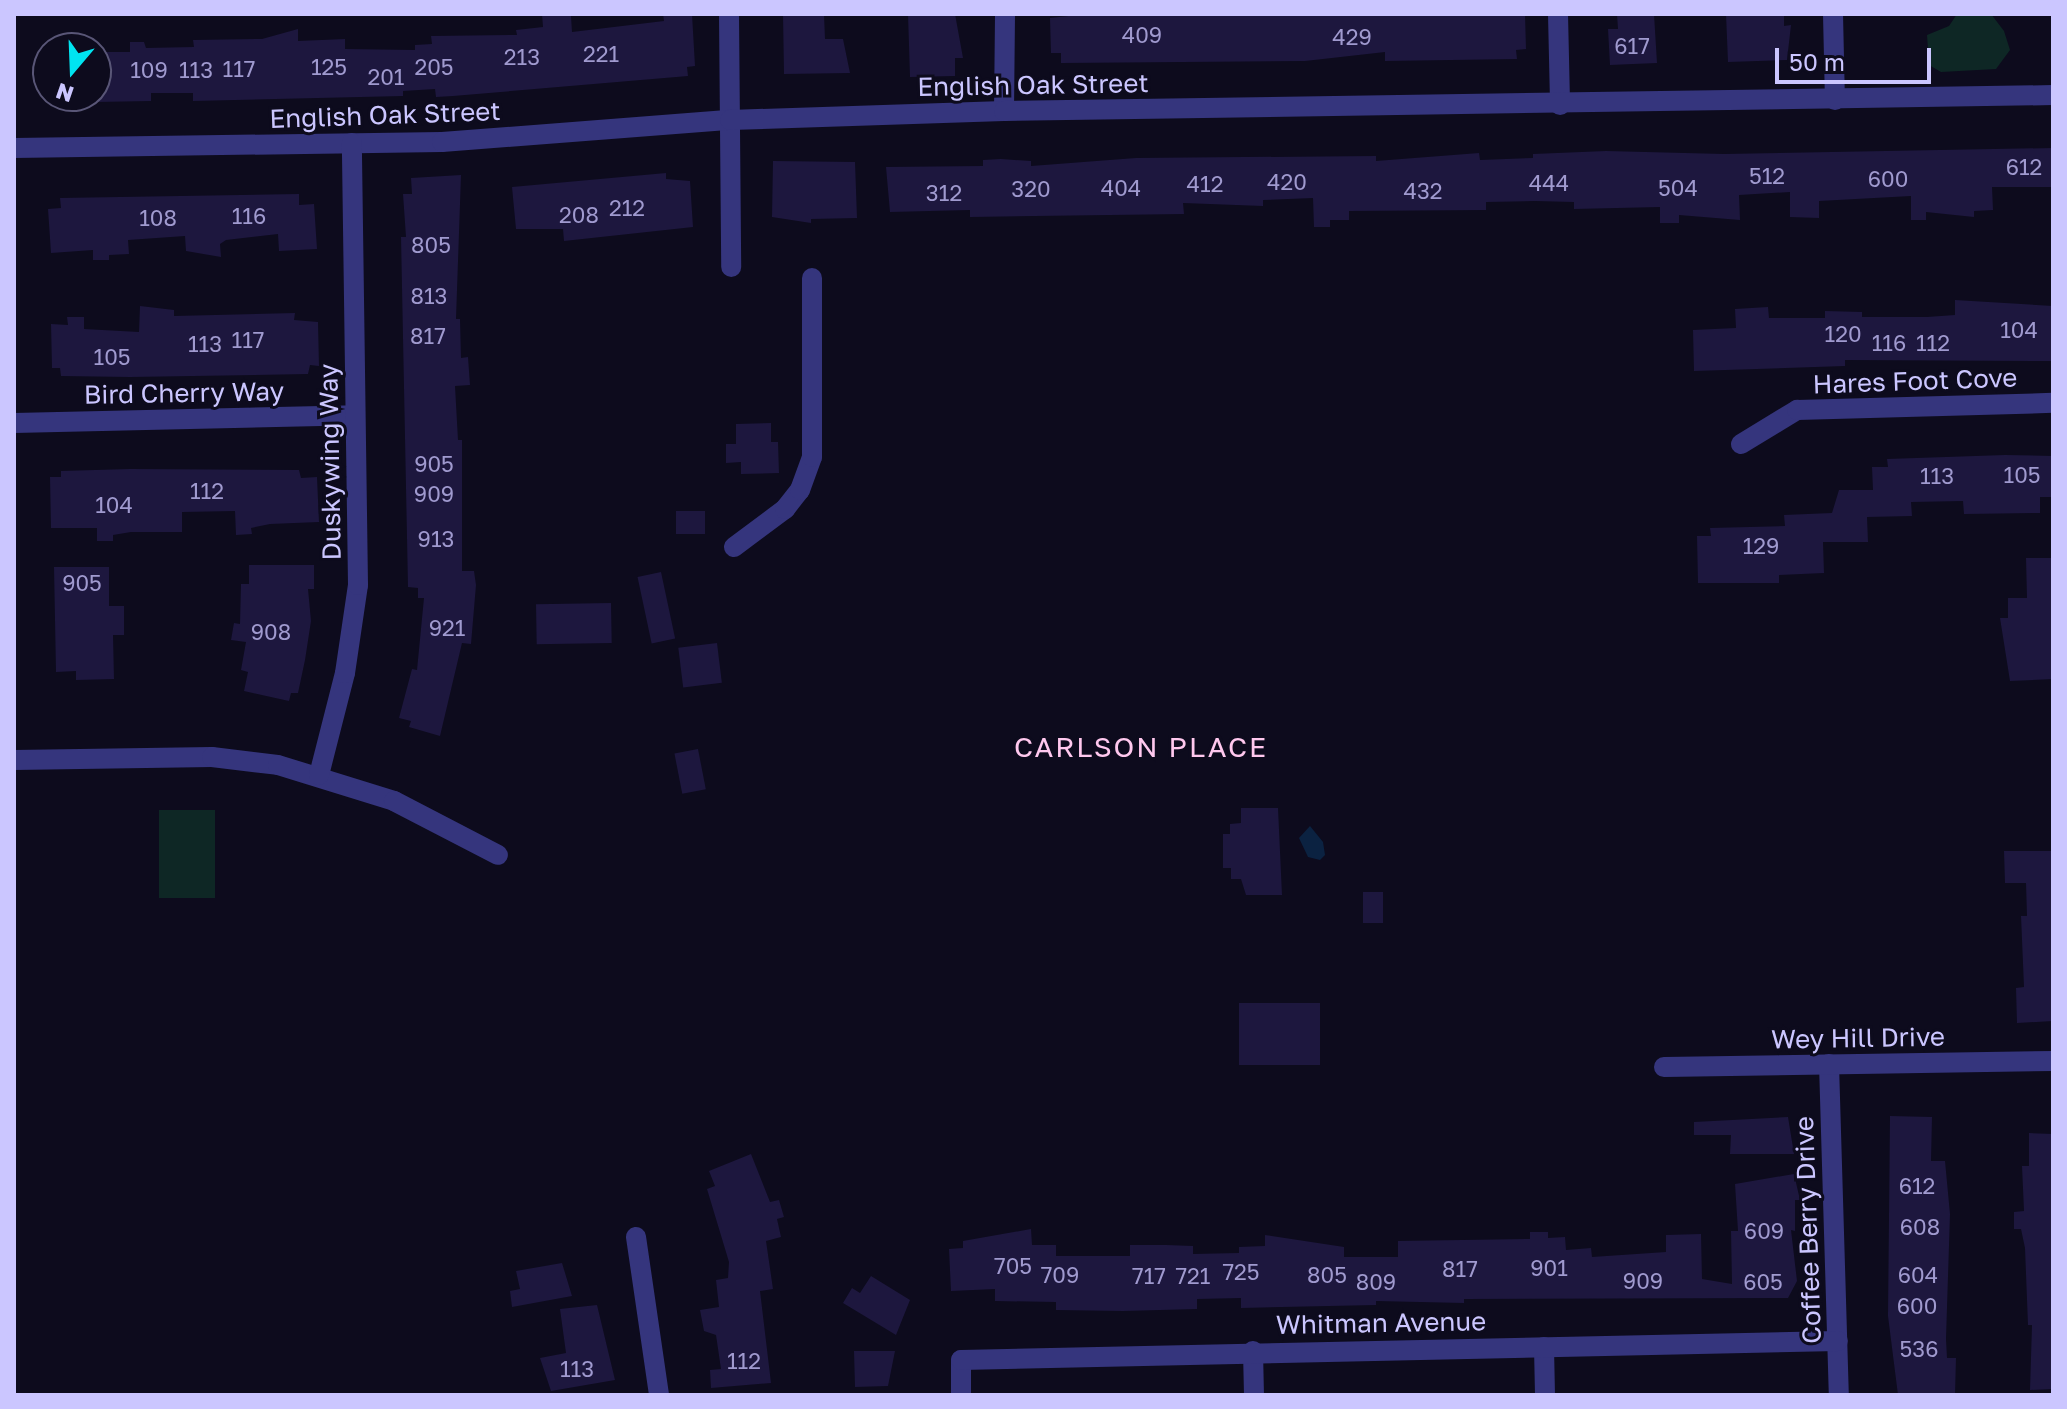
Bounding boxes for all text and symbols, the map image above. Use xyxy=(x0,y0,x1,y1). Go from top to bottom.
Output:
house number: 409 xyxy=(1122,22,1162,48)
house number: 429 xyxy=(1332,24,1372,50)
north arrow xyxy=(32,32,112,112)
scale bar xyxy=(1779,32,1935,82)
house number: 617 xyxy=(1614,33,1650,59)
house number: 221 xyxy=(583,41,619,67)
house number: 213 xyxy=(504,44,540,70)
text: 50 m xyxy=(1789,47,1845,76)
house number: 125 xyxy=(311,54,347,80)
house number: 205 xyxy=(414,54,454,80)
house number: 117 xyxy=(223,56,255,82)
house number: 109 xyxy=(130,57,168,83)
house number: 113 xyxy=(179,57,213,83)
house number: 201 xyxy=(367,64,405,90)
street label: English Oak Street xyxy=(917,67,1149,103)
text: N xyxy=(52,78,77,109)
street label: English Oak Street xyxy=(269,95,501,135)
house number: 612 xyxy=(2006,154,2042,180)
house number: 512 xyxy=(1749,163,1785,189)
house number: 600 xyxy=(1868,166,1908,192)
house number: 420 xyxy=(1267,169,1307,195)
house number: 444 xyxy=(1529,170,1569,196)
house number: 412 xyxy=(1187,171,1223,197)
house number: 404 xyxy=(1101,175,1141,201)
house number: 504 xyxy=(1658,175,1698,201)
house number: 320 xyxy=(1011,176,1051,202)
house number: 432 xyxy=(1403,178,1443,204)
house number: 312 xyxy=(926,180,962,206)
house number: 212 xyxy=(609,195,645,221)
house number: 208 xyxy=(559,202,599,228)
house number: 116 xyxy=(232,203,266,229)
house number: 108 xyxy=(139,205,177,231)
house number: 805 xyxy=(411,232,451,258)
house number: 813 xyxy=(411,283,447,309)
house number: 104 xyxy=(2000,317,2038,343)
house number: 120 xyxy=(1824,321,1862,347)
house number: 817 xyxy=(410,323,446,349)
house number: 117 xyxy=(232,327,264,353)
house number: 116 xyxy=(1872,330,1906,356)
house number: 112 xyxy=(1916,330,1950,356)
house number: 113 xyxy=(188,331,222,357)
house number: 105 xyxy=(93,344,131,370)
street label: Hares Foot Cove xyxy=(1812,362,2018,400)
street label: Duskywing Way xyxy=(313,363,347,561)
street label: Bird Cherry Way xyxy=(84,376,284,410)
house number: 905 xyxy=(414,451,454,477)
house number: 105 xyxy=(2003,462,2041,488)
house number: 113 xyxy=(1920,463,1954,489)
house number: 112 xyxy=(190,478,224,504)
house number: 909 xyxy=(414,481,454,507)
house number: 104 xyxy=(95,492,133,518)
house number: 913 xyxy=(418,526,454,552)
house number: 129 xyxy=(1743,533,1779,559)
house number: 905 xyxy=(62,570,102,596)
house number: 921 xyxy=(429,615,465,641)
house number: 908 xyxy=(251,619,291,645)
district label: CARLSON PLACE xyxy=(1014,730,1268,764)
street label: Wey Hill Drive xyxy=(1771,1021,1945,1055)
street label: Coffee Berry Drive xyxy=(1788,1116,1828,1344)
house number: 612 xyxy=(1899,1173,1935,1199)
house number: 608 xyxy=(1900,1214,1940,1240)
house number: 609 xyxy=(1744,1218,1784,1244)
house number: 705 xyxy=(994,1253,1032,1279)
house number: 901 xyxy=(1530,1255,1568,1281)
house number: 817 xyxy=(1442,1256,1478,1282)
house number: 725 xyxy=(1222,1259,1260,1285)
house number: 709 xyxy=(1041,1262,1079,1288)
house number: 805 xyxy=(1307,1262,1347,1288)
house number: 604 xyxy=(1898,1262,1938,1288)
house number: 717 xyxy=(1132,1263,1166,1289)
house number: 721 xyxy=(1175,1263,1211,1289)
house number: 909 xyxy=(1623,1268,1663,1294)
house number: 809 xyxy=(1356,1269,1396,1295)
house number: 605 xyxy=(1743,1269,1783,1295)
house number: 600 xyxy=(1897,1293,1937,1319)
street label: Whitman Avenue xyxy=(1276,1306,1486,1340)
house number: 536 xyxy=(1900,1336,1938,1362)
house number: 112 xyxy=(727,1348,761,1374)
house number: 113 xyxy=(560,1356,594,1382)

